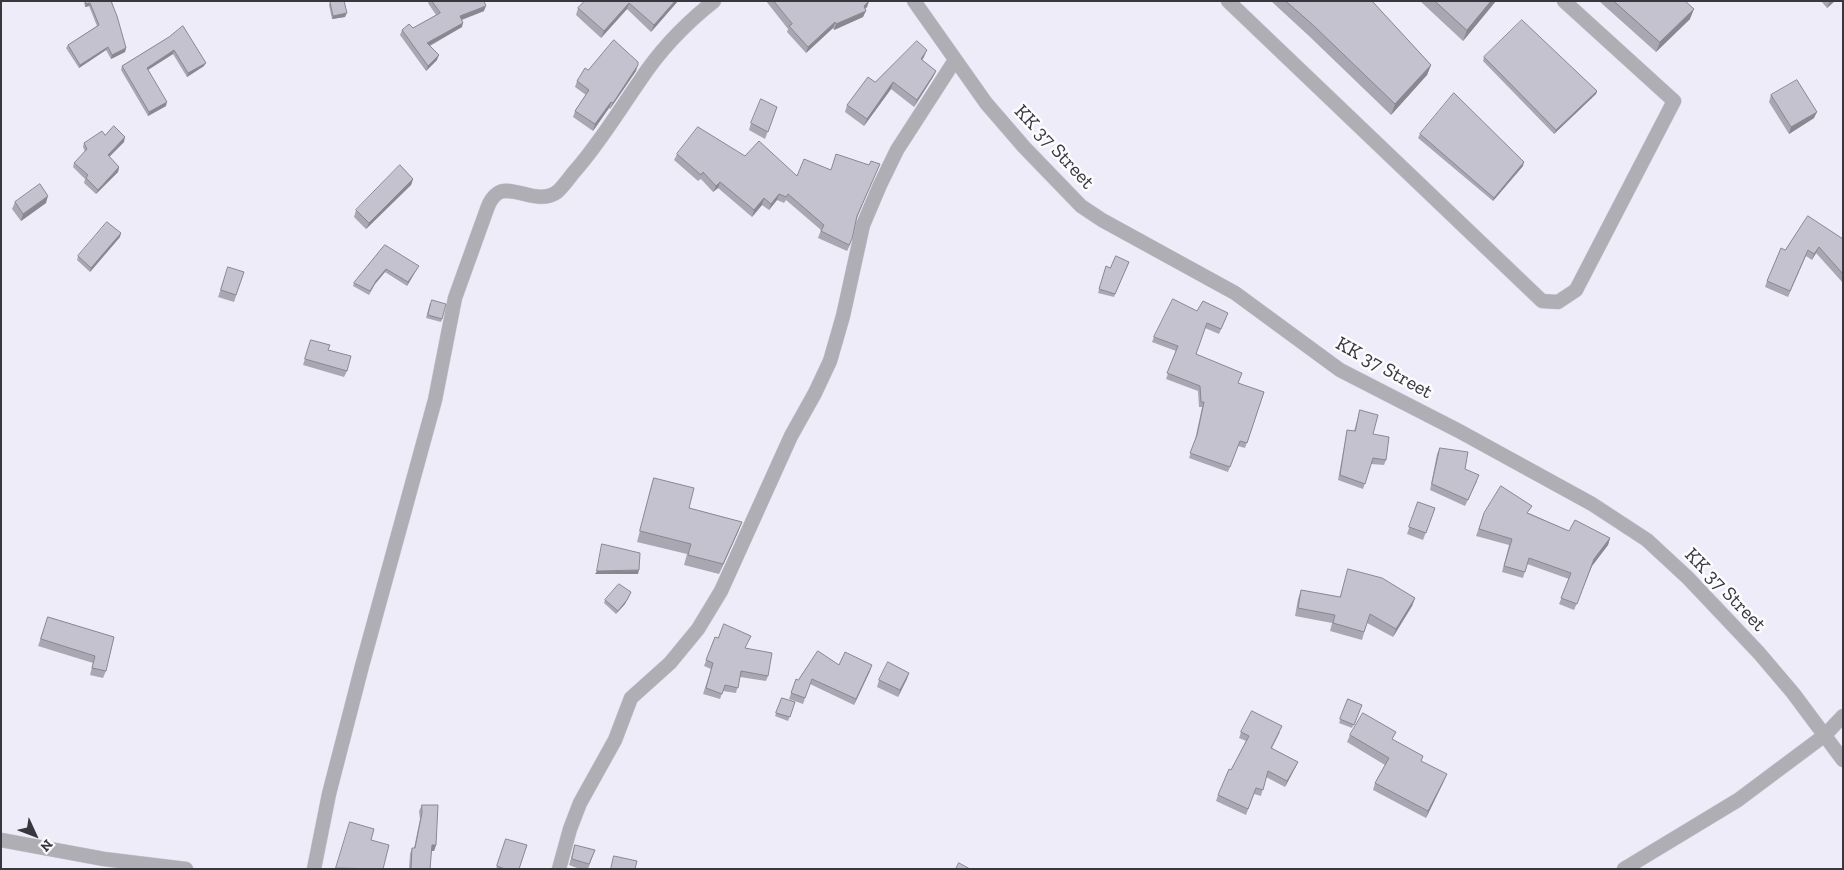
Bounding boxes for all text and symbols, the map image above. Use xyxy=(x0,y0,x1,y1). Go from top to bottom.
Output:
street label: KK 37 Street xyxy=(1009,100,1099,194)
street label: KK 37 Street xyxy=(1332,332,1436,404)
street label: KK 37 Street xyxy=(1679,543,1771,637)
north arrow xyxy=(10,810,60,860)
text: N xyxy=(36,836,56,855)

